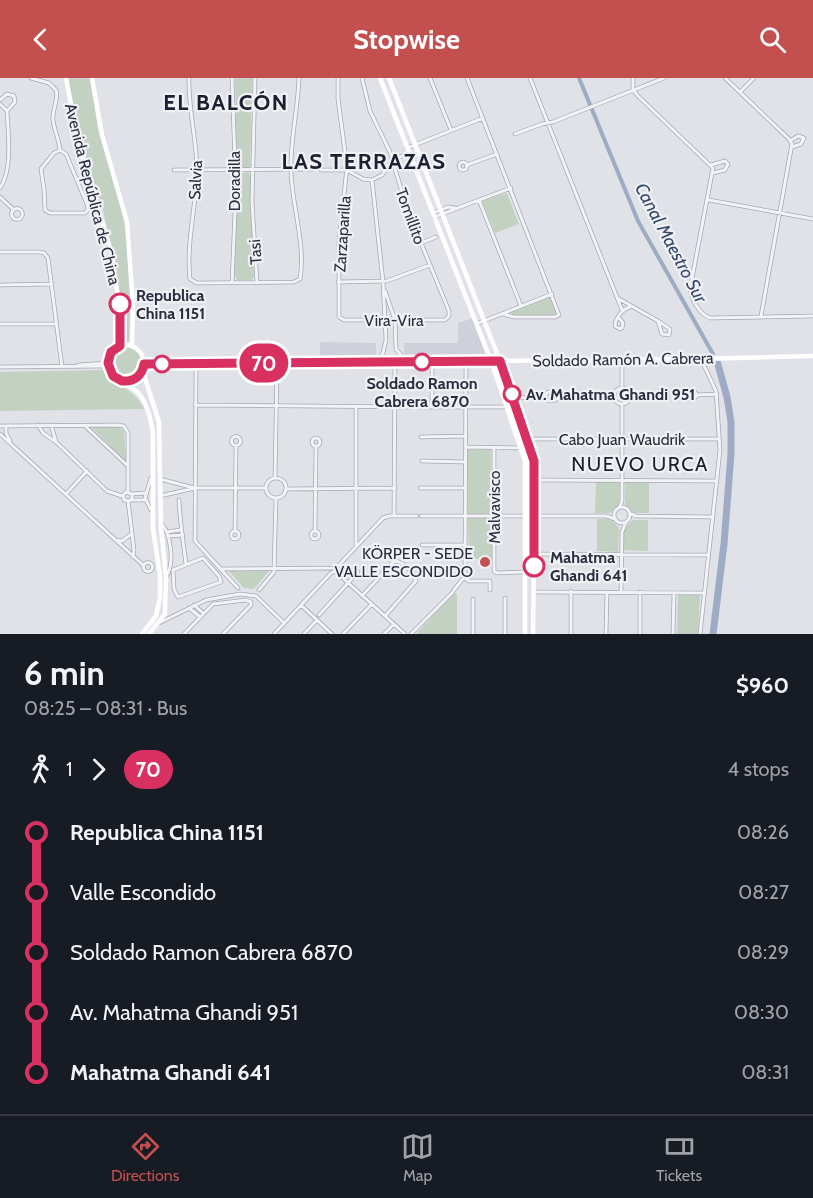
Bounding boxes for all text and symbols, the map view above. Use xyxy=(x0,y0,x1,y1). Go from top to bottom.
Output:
icon: back xyxy=(24,23,57,56)
text: Stopwise xyxy=(353,23,460,56)
icon: search xyxy=(756,23,789,56)
district label: EL BALCÓN xyxy=(163,89,289,116)
street label: Avenida República de China xyxy=(61,101,124,287)
district label: LAS TERRAZAS xyxy=(281,148,447,175)
street label: Doradilla xyxy=(225,150,244,211)
street label: Salvia xyxy=(185,159,206,200)
water label: Canal Maestro Sur xyxy=(630,179,713,308)
street label: Tomillito xyxy=(392,185,430,247)
street label: Zarzaparilla xyxy=(330,195,355,273)
street label: Tasi xyxy=(245,239,266,265)
place label: Republica China 1151 xyxy=(136,286,205,323)
marker: Republica China 1151 xyxy=(109,293,131,315)
street label: Vira-Vira xyxy=(364,311,424,330)
line badge: 70 xyxy=(237,344,291,382)
street label: Soldado Ramón A. Cabrera xyxy=(532,348,714,371)
text: 70 xyxy=(251,351,277,376)
marker: Soldado Ramon Cabrera 6870 xyxy=(413,353,431,371)
unlabelled marker xyxy=(153,355,171,373)
place label: Soldado Ramon Cabrera 6870 xyxy=(366,374,478,411)
marker: Av. Mahatma Ghandi 951 xyxy=(503,385,521,403)
place label: Av. Mahatma Ghandi 951 xyxy=(526,385,695,404)
street label: Cabo Juan Waudrik xyxy=(559,430,686,449)
district label: NUEVO URCA xyxy=(571,452,709,476)
street label: Malvavisco xyxy=(485,470,504,544)
place label: KÖRPER - SEDE VALLE ESCONDIDO xyxy=(335,544,473,581)
place label: Mahatma Ghandi 641 xyxy=(550,548,627,585)
marker: KÖRPER - SEDE VALLE ESCONDIDO xyxy=(478,555,492,569)
marker: Mahatma Ghandi 641 xyxy=(523,555,545,577)
text: 6 min xyxy=(24,653,105,693)
text: $960 xyxy=(736,672,789,699)
text: 08:25 – 08:31 · Bus xyxy=(24,696,187,720)
icon: walk xyxy=(24,753,57,786)
icon: forward xyxy=(82,753,115,786)
text: 1 xyxy=(66,757,73,781)
text: 70 xyxy=(136,757,161,782)
text: 4 stops xyxy=(728,757,789,781)
text: Republica China 1151 xyxy=(70,819,264,846)
text: 08:26 xyxy=(737,820,789,844)
text: Valle Escondido xyxy=(70,879,216,906)
text: 08:27 xyxy=(738,880,789,904)
text: Soldado Ramon Cabrera 6870 xyxy=(70,939,353,966)
text: 08:29 xyxy=(737,940,789,964)
text: Av. Mahatma Ghandi 951 xyxy=(70,999,298,1026)
text: 08:30 xyxy=(734,1000,789,1024)
text: Mahatma Ghandi 641 xyxy=(70,1059,271,1086)
text: 08:31 xyxy=(741,1060,789,1084)
tab: Directions xyxy=(111,1130,179,1185)
tab: Map xyxy=(401,1130,434,1185)
tab: Tickets xyxy=(656,1130,702,1185)

